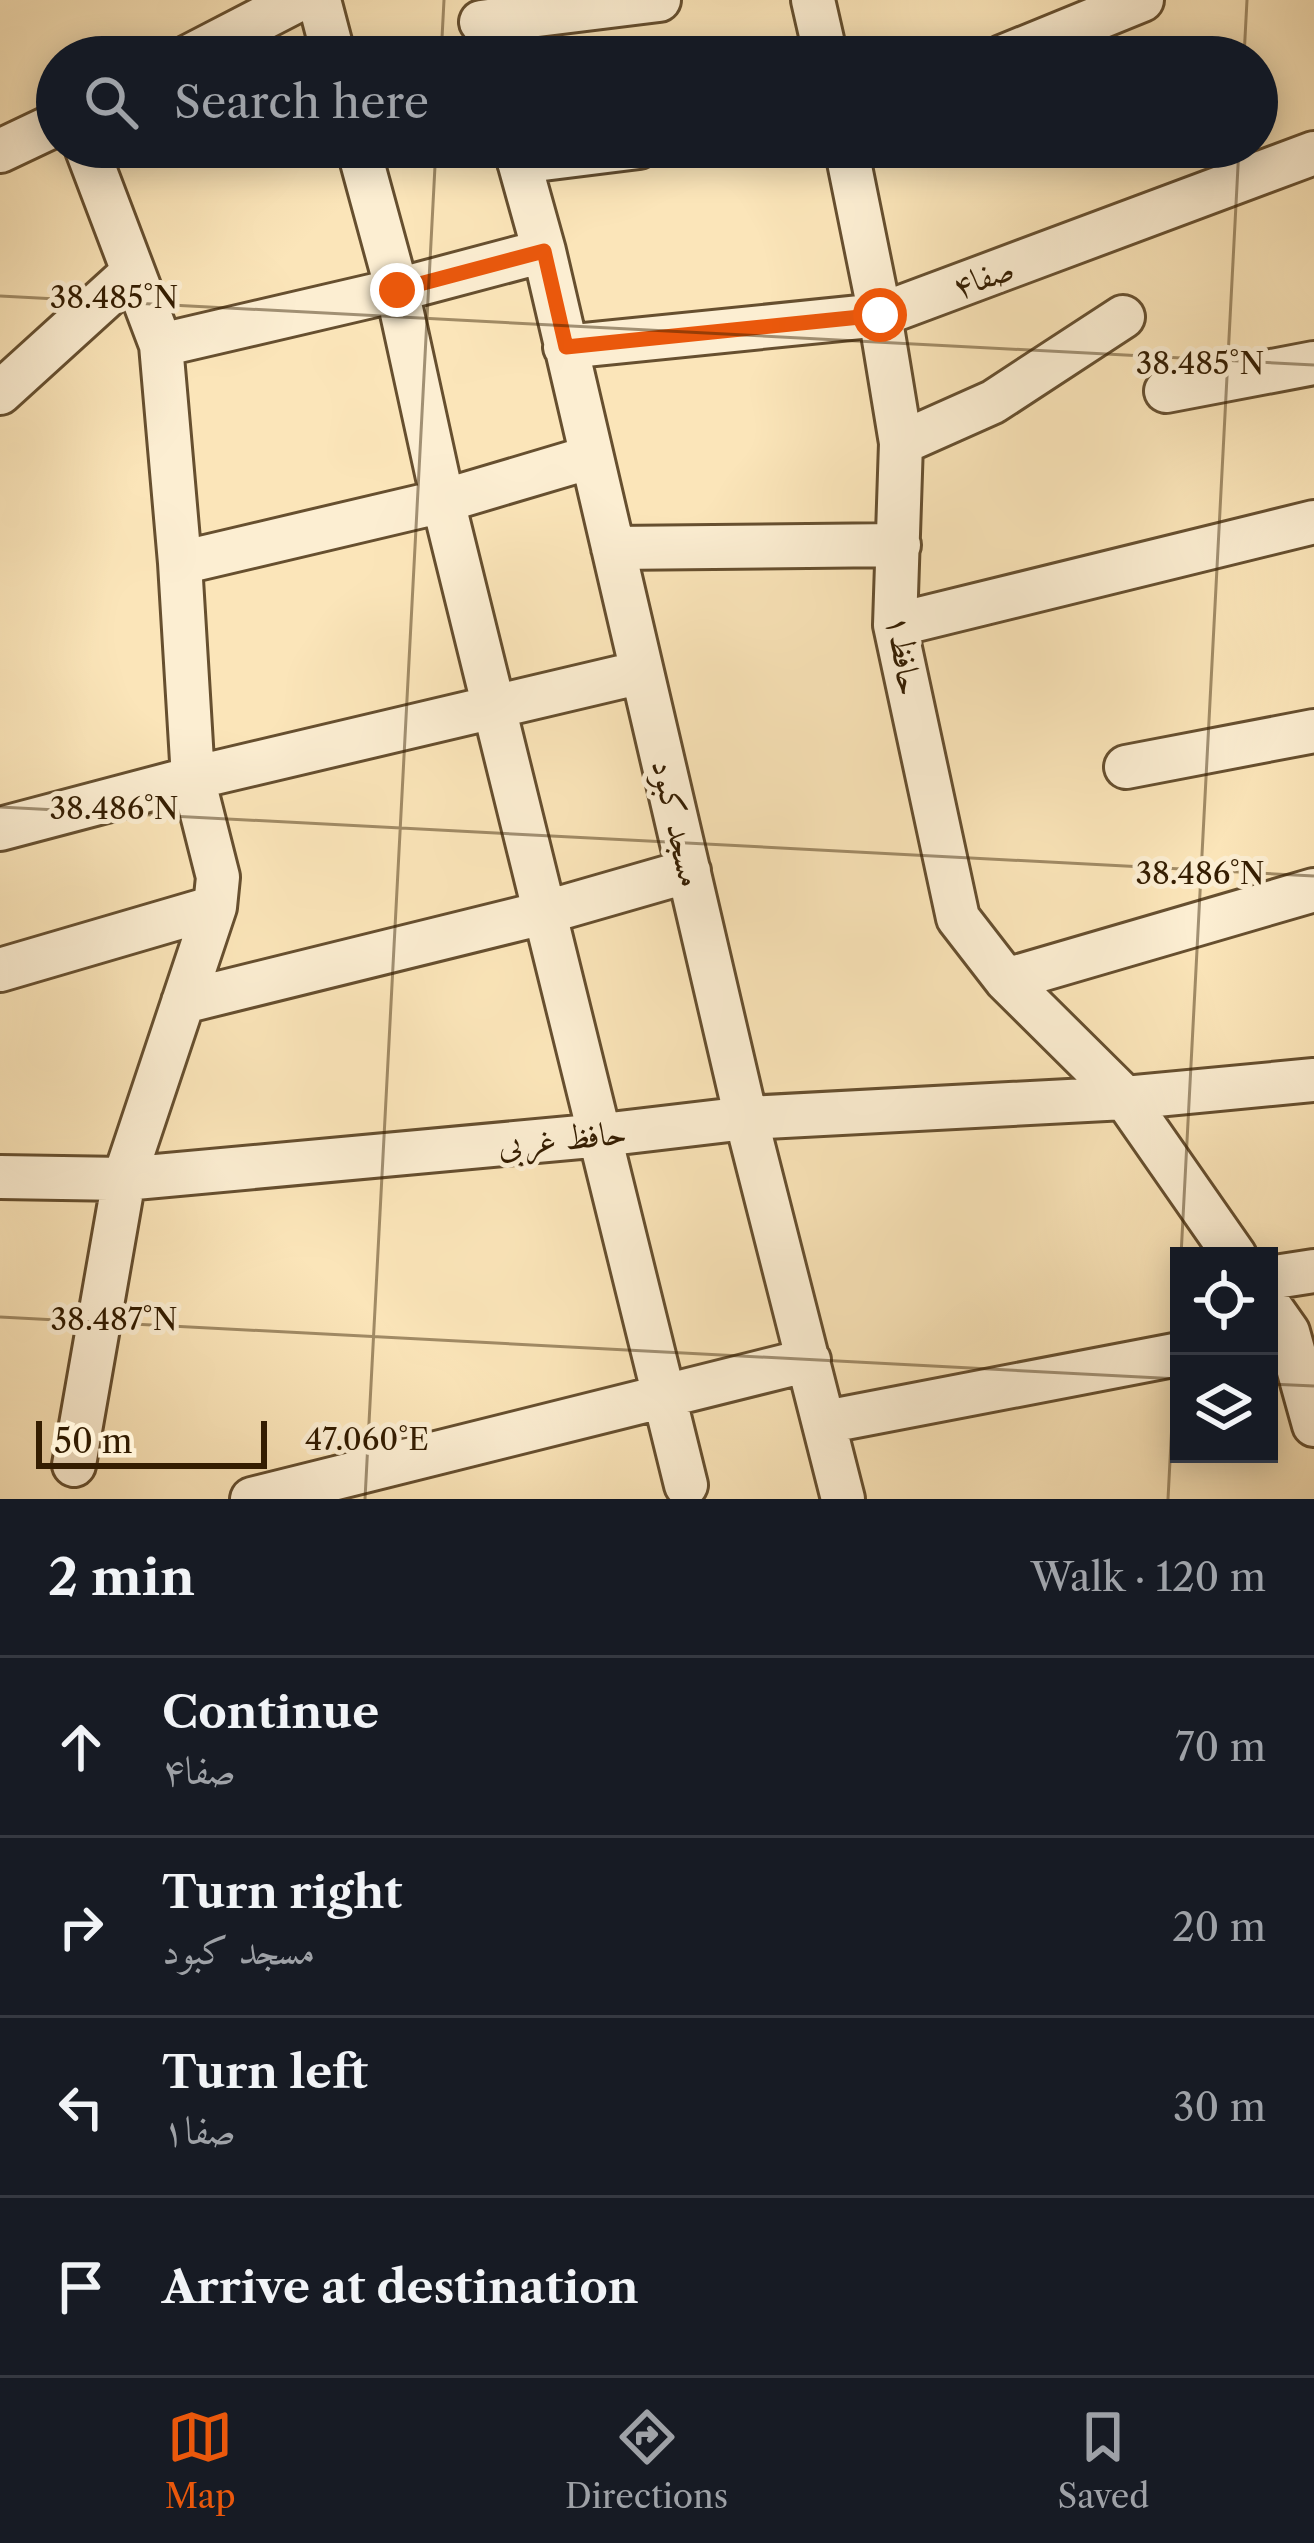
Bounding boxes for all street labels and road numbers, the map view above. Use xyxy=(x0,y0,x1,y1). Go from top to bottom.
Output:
street label: صفا۴ xyxy=(947,248,1019,307)
street label: حافظ۱ xyxy=(878,612,931,698)
street label: مسجد کبود xyxy=(642,755,712,891)
street label: حافظ غربی xyxy=(496,1111,629,1169)

